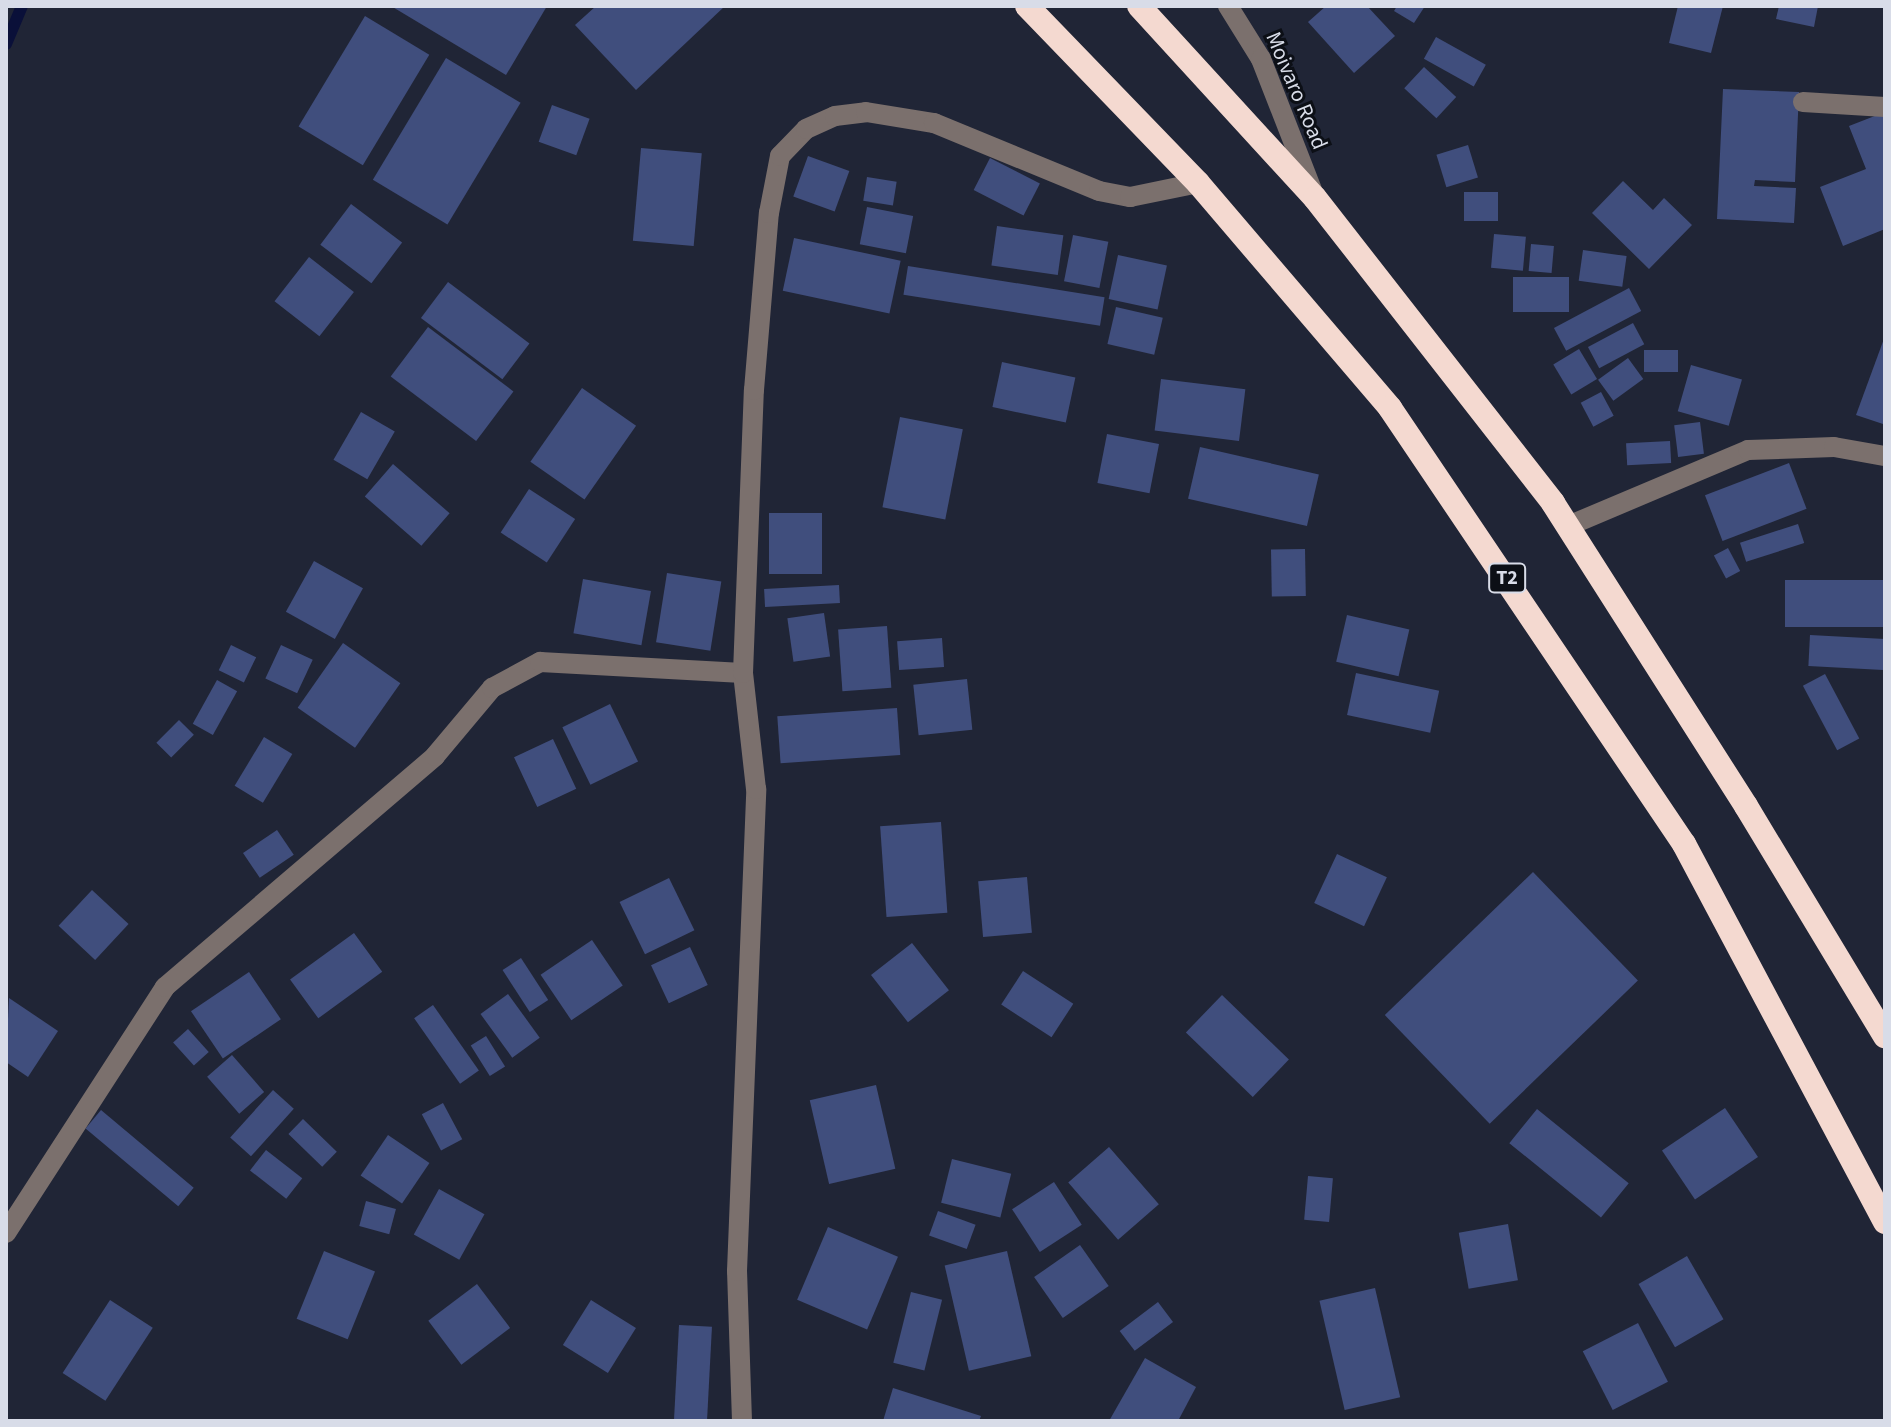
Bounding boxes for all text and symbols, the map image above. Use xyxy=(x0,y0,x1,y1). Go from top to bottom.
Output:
street label: Moivaro Road xyxy=(1259,28,1333,154)
road number: T2 xyxy=(1487,562,1527,594)

